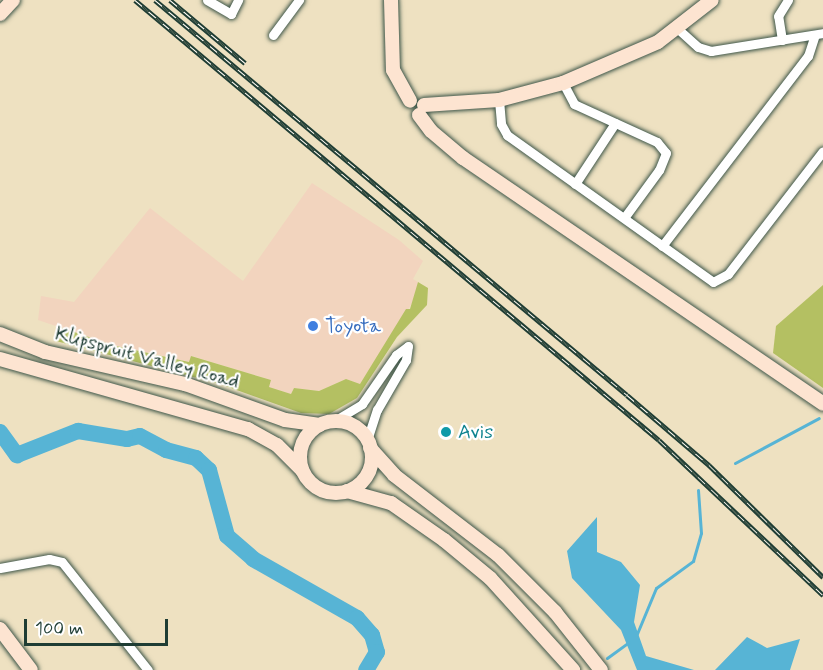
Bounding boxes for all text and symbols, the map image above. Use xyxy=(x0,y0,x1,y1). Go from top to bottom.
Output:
place label: Toyota xyxy=(325,314,381,338)
marker: Toyota xyxy=(306,319,320,333)
street label: Klipspruit Valley Road xyxy=(56,323,238,393)
place label: Avis xyxy=(458,420,493,444)
marker: Avis xyxy=(439,425,453,439)
scale bar xyxy=(27,607,171,645)
text: 100 m xyxy=(35,617,83,641)

